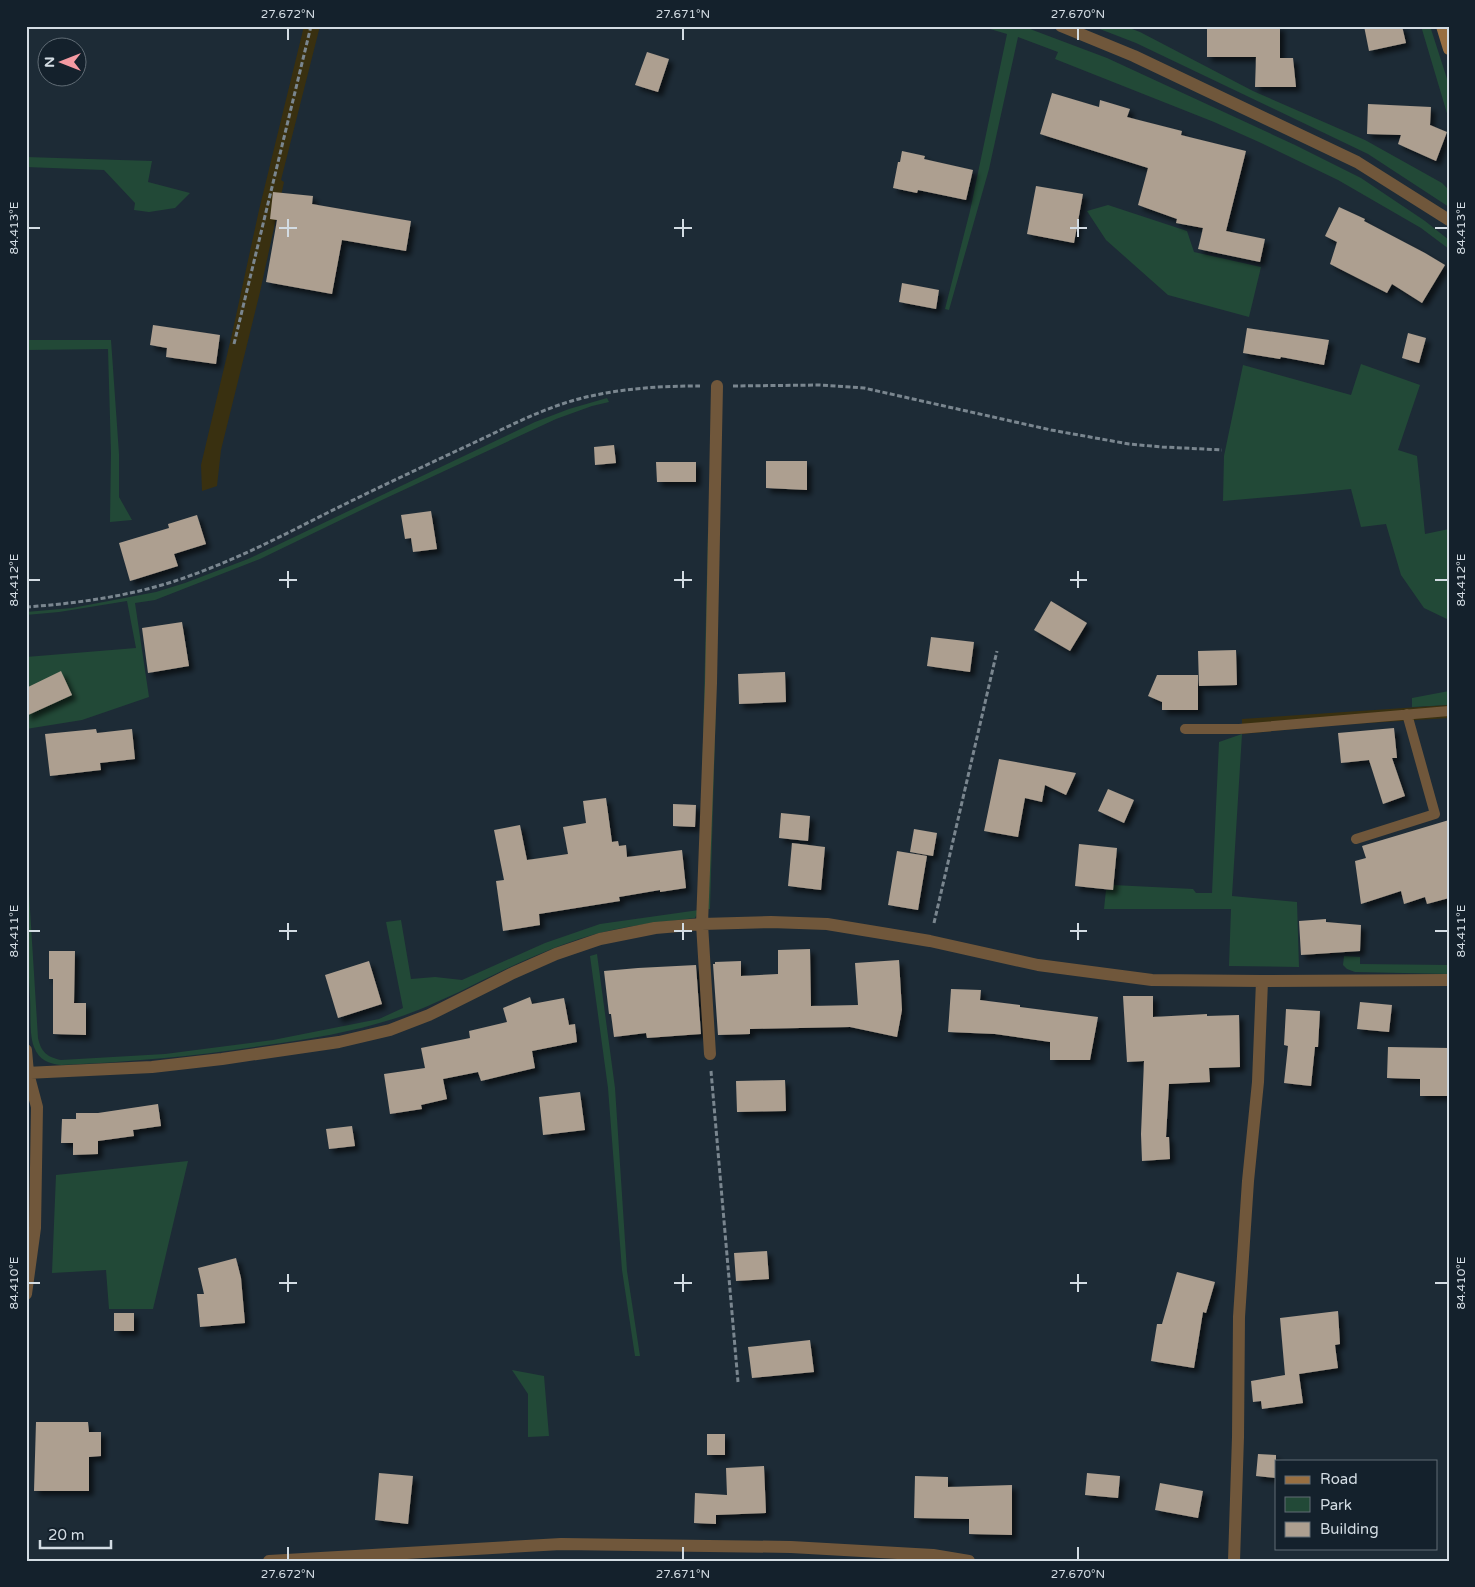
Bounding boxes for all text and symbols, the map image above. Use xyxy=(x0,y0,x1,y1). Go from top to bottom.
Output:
text: 27.672°N xyxy=(261,7,315,21)
text: 27.671°N xyxy=(656,7,710,21)
text: 27.670°N xyxy=(1051,7,1105,21)
north arrow xyxy=(38,38,88,88)
text: N xyxy=(41,56,58,68)
text: 84.413°E xyxy=(7,201,21,254)
text: 84.413°E xyxy=(1454,201,1468,254)
text: 84.412°E xyxy=(7,553,21,606)
text: 84.412°E xyxy=(1454,553,1468,606)
text: 84.411°E xyxy=(7,904,21,957)
text: 84.411°E xyxy=(1454,904,1468,957)
text: 84.410°E xyxy=(7,1256,21,1309)
text: 84.410°E xyxy=(1454,1256,1468,1309)
legend xyxy=(1275,1460,1438,1550)
text: Road xyxy=(1320,1470,1358,1488)
text: Park xyxy=(1320,1496,1352,1514)
scale bar xyxy=(40,1517,111,1549)
text: Building xyxy=(1320,1520,1379,1538)
text: 20 m xyxy=(48,1526,85,1544)
text: 27.672°N xyxy=(261,1567,315,1581)
text: 27.671°N xyxy=(656,1567,710,1581)
text: 27.670°N xyxy=(1051,1567,1105,1581)

